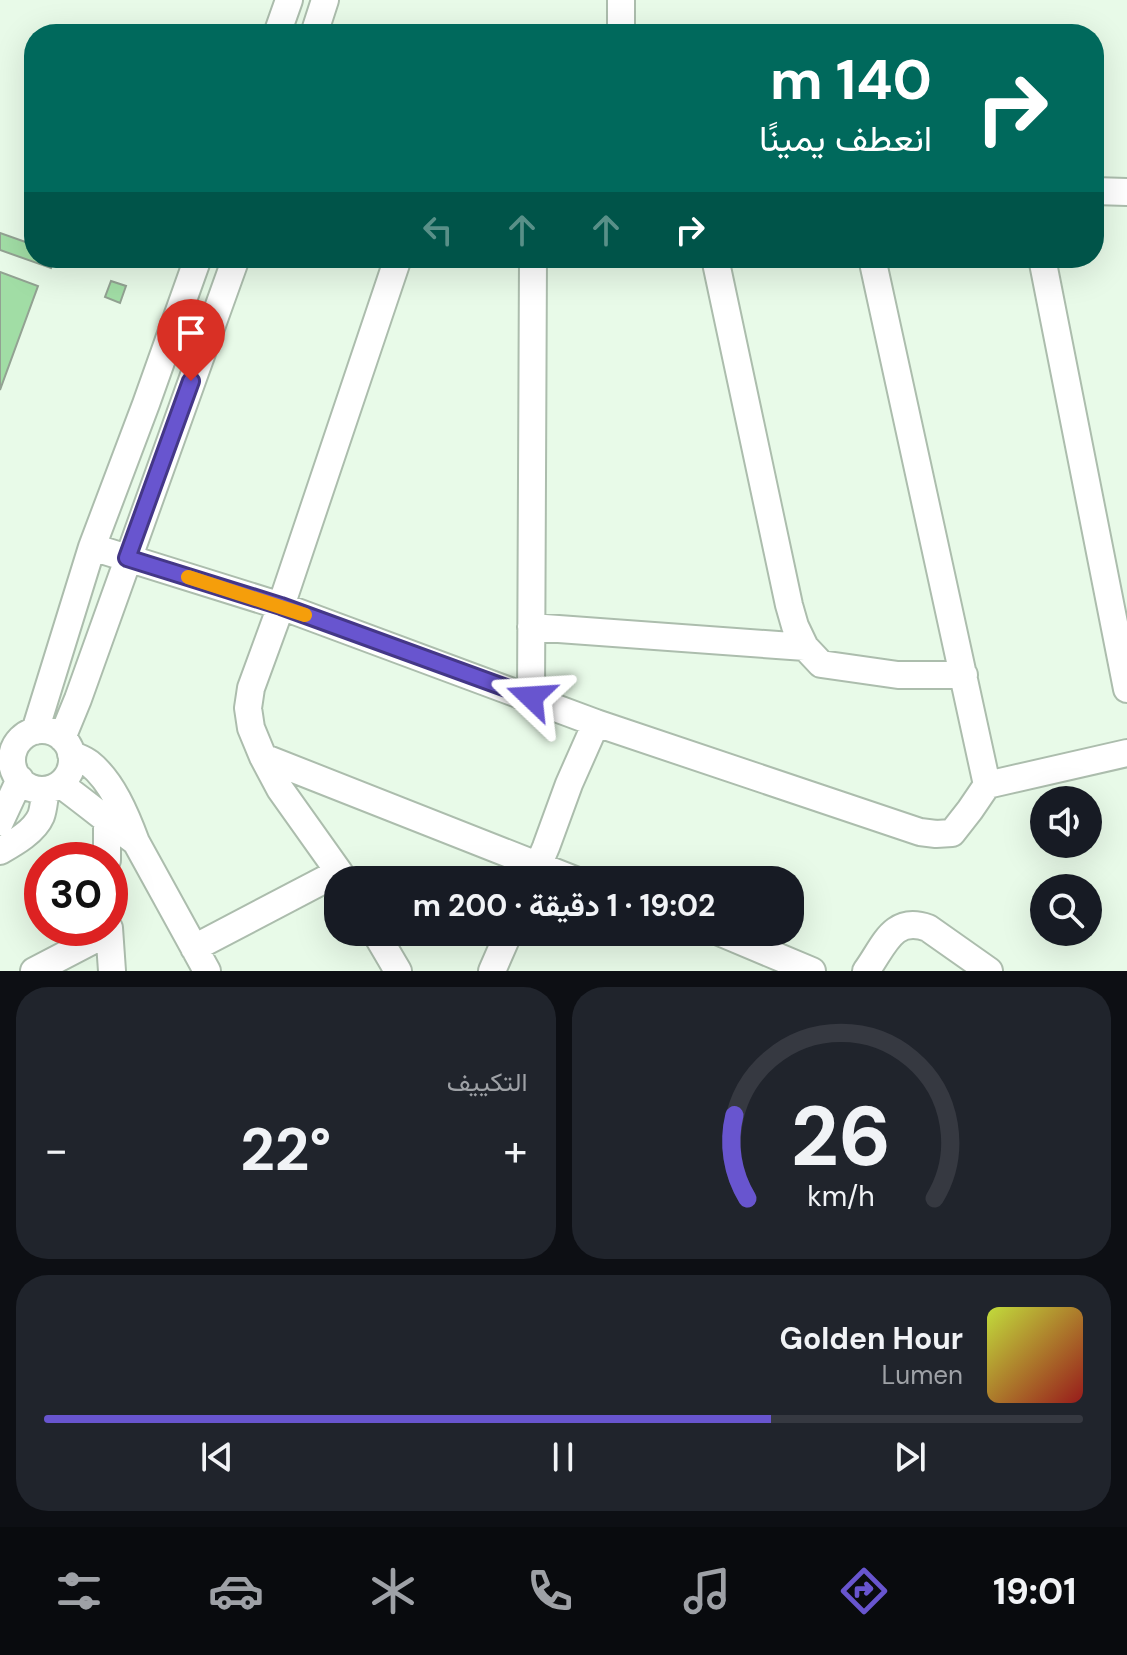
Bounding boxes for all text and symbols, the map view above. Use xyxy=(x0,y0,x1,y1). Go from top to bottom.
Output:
text: 140 m xyxy=(770,43,932,116)
icon: right xyxy=(960,56,1064,160)
text: انعطف يمينًا xyxy=(759,115,932,162)
icon: left xyxy=(416,208,460,252)
icon: ahead xyxy=(500,208,544,252)
icon: ahead xyxy=(584,208,628,252)
icon: right xyxy=(668,208,712,252)
pin xyxy=(157,299,225,381)
icon: arrive xyxy=(169,311,213,355)
position arrow xyxy=(489,655,573,739)
map controls xyxy=(1030,786,1102,946)
button: sound xyxy=(1030,786,1102,858)
speed limit sign: 30 xyxy=(24,842,128,946)
button: search xyxy=(1030,874,1102,946)
text: 19:02 · 1 دقيقة · 200 m xyxy=(413,886,715,925)
text: التكييف xyxy=(447,1065,528,1099)
text: 26 xyxy=(791,1082,892,1191)
text: 22° xyxy=(240,1110,331,1189)
text: − xyxy=(44,1121,68,1179)
text: + xyxy=(503,1121,528,1179)
text: km/h xyxy=(807,1178,875,1215)
text: Golden Hour xyxy=(780,1319,963,1358)
text: Lumen xyxy=(882,1358,963,1392)
icon: previous xyxy=(195,1435,239,1479)
icon: pause xyxy=(541,1435,585,1479)
icon: next xyxy=(888,1435,932,1479)
icon: filters xyxy=(51,1563,107,1619)
icon: car xyxy=(208,1563,264,1619)
icon: climate xyxy=(365,1563,421,1619)
icon: phone xyxy=(522,1563,578,1619)
icon: music xyxy=(679,1563,735,1619)
icon: directions xyxy=(836,1563,892,1619)
text: 19:01 xyxy=(993,1568,1076,1615)

